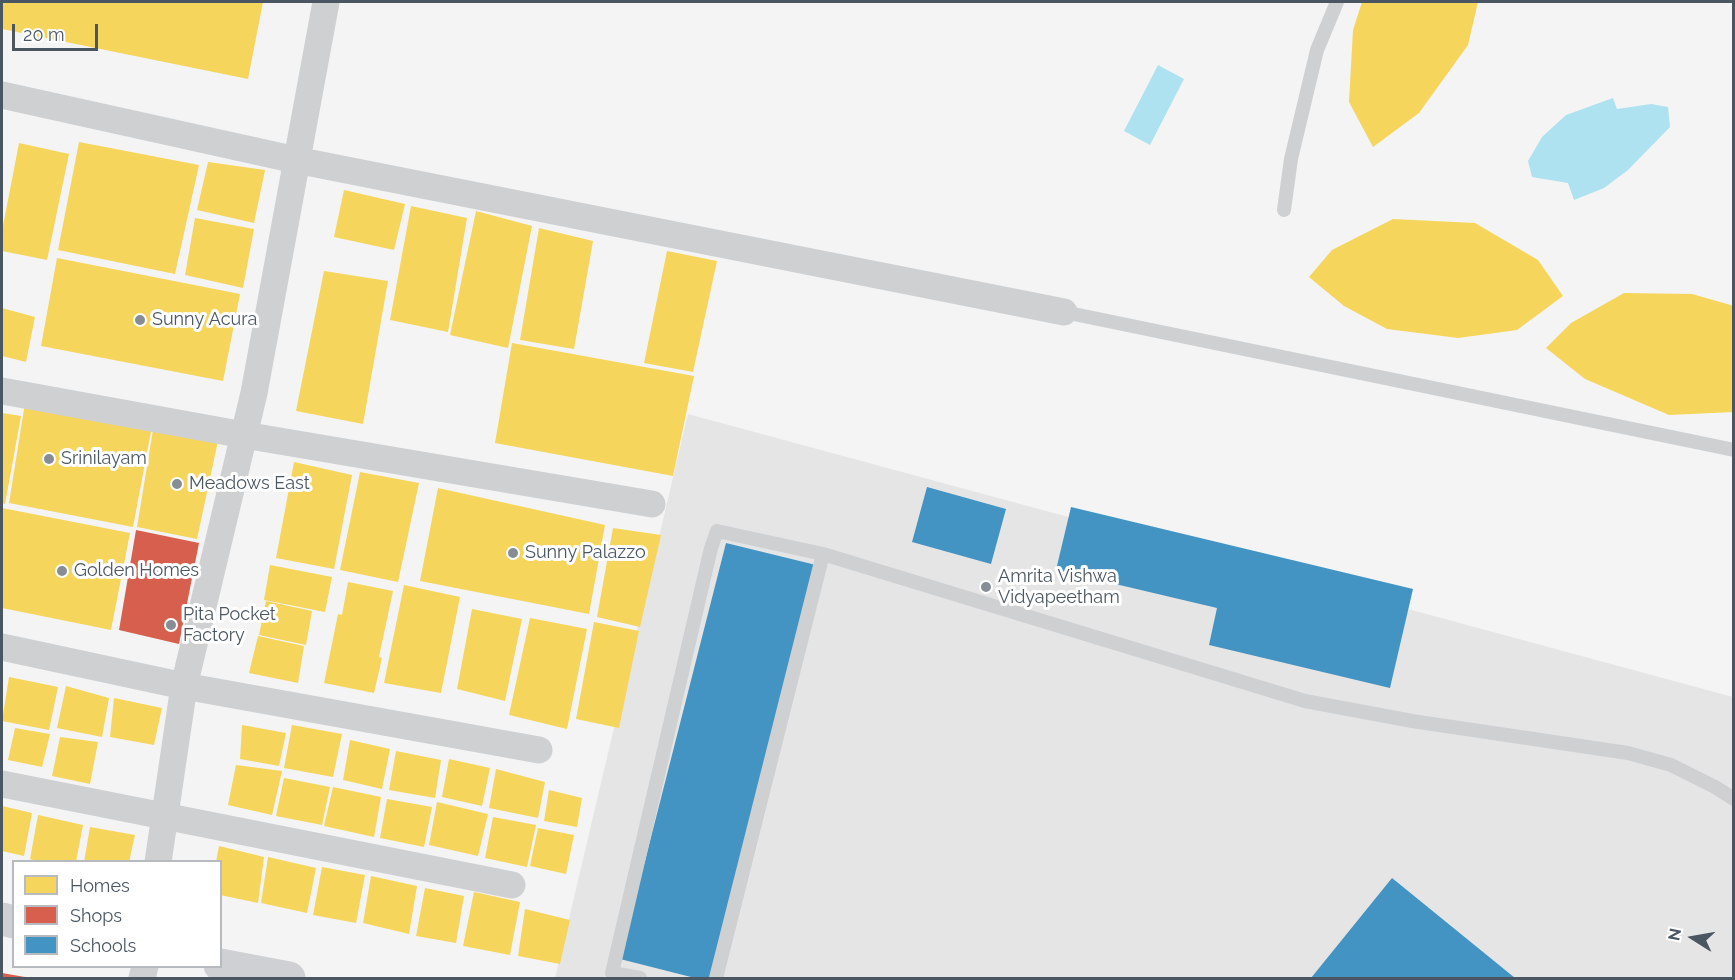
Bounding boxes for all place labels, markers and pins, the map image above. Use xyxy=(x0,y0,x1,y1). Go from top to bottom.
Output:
place label: Sunny Acura xyxy=(152,309,257,331)
marker: Sunny Acura xyxy=(133,313,147,327)
place label: Srinilayam xyxy=(61,448,147,470)
marker: Srinilayam xyxy=(42,452,56,466)
place label: Meadows East xyxy=(189,473,310,495)
marker: Meadows East xyxy=(170,477,184,491)
place label: Sunny Palazzo xyxy=(525,542,646,564)
marker: Sunny Palazzo xyxy=(506,546,520,560)
place label: Golden Homes xyxy=(74,560,199,582)
marker: Golden Homes xyxy=(55,564,69,578)
place label: Amrita Vishwa Vidyapeetham xyxy=(998,566,1120,608)
marker: Amrita Vishwa Vidyapeetham xyxy=(979,580,993,594)
place label: Pita Pocket Factory xyxy=(183,604,276,646)
marker: Pita Pocket Factory xyxy=(164,618,178,632)

